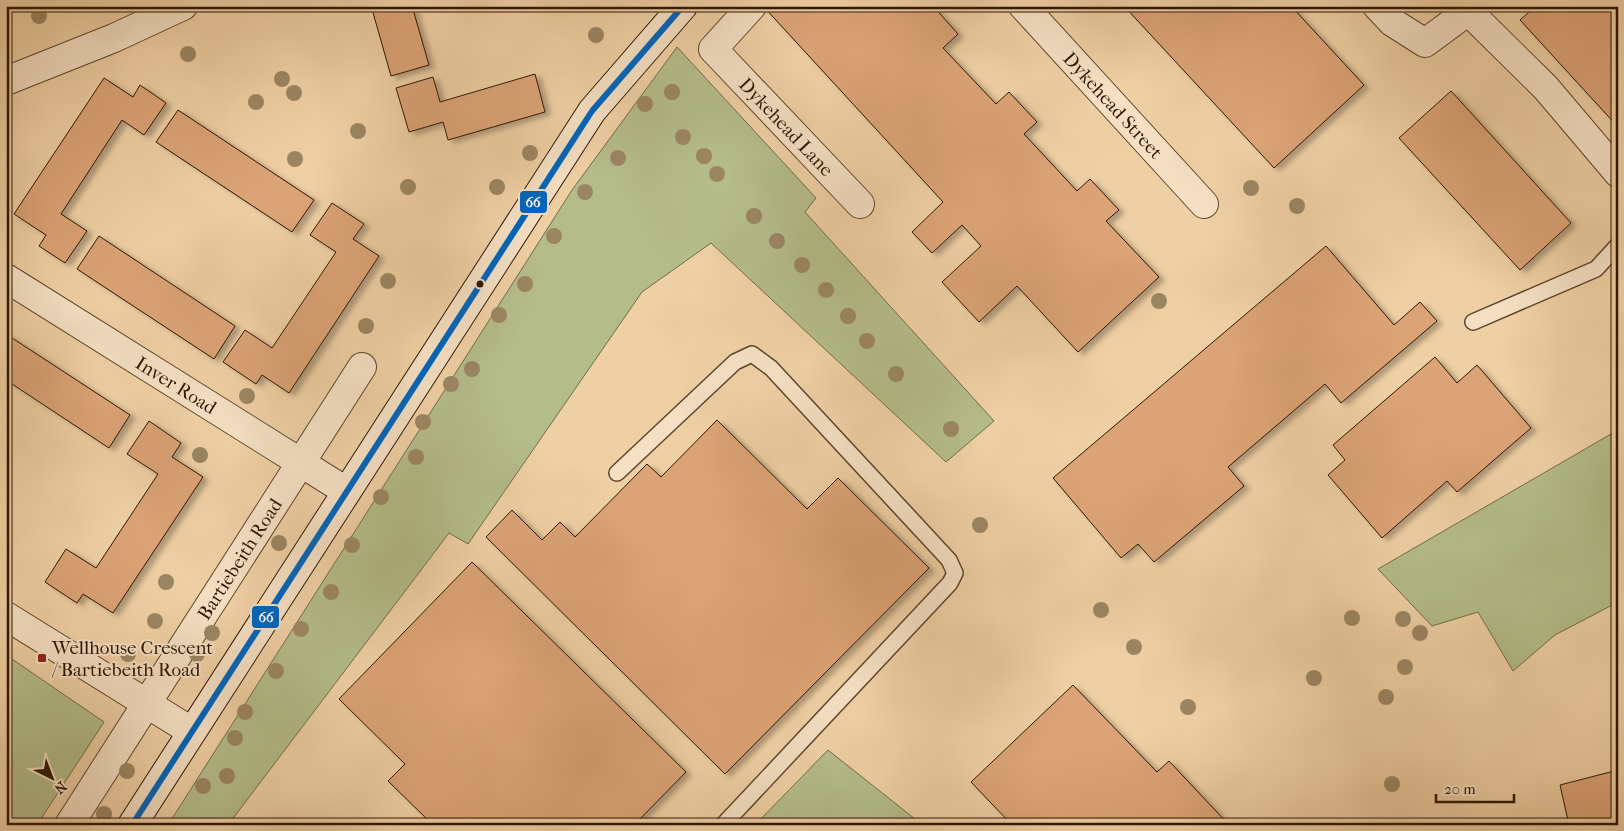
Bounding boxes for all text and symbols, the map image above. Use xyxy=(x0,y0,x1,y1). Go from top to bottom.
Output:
street label: Dykehead Street xyxy=(1058,48,1167,164)
street label: Dykehead Lane xyxy=(734,74,838,181)
line badge: 66 xyxy=(519,190,548,214)
text: 66 xyxy=(525,194,541,211)
unlabelled marker xyxy=(475,279,485,289)
street label: Inver Road xyxy=(131,352,221,419)
street label: Bartiebeith Road xyxy=(193,494,287,624)
line badge: 66 xyxy=(251,605,280,629)
text: 66 xyxy=(258,609,274,626)
place label: Wellhouse Crescent / Bartiebeith Road xyxy=(51,637,213,681)
marker: Wellhouse Crescent / Bartiebeith Road xyxy=(36,652,48,664)
north arrow xyxy=(28,754,78,804)
scale bar xyxy=(1436,771,1514,803)
text: N xyxy=(50,777,70,797)
text: 20 m xyxy=(1444,780,1476,798)

